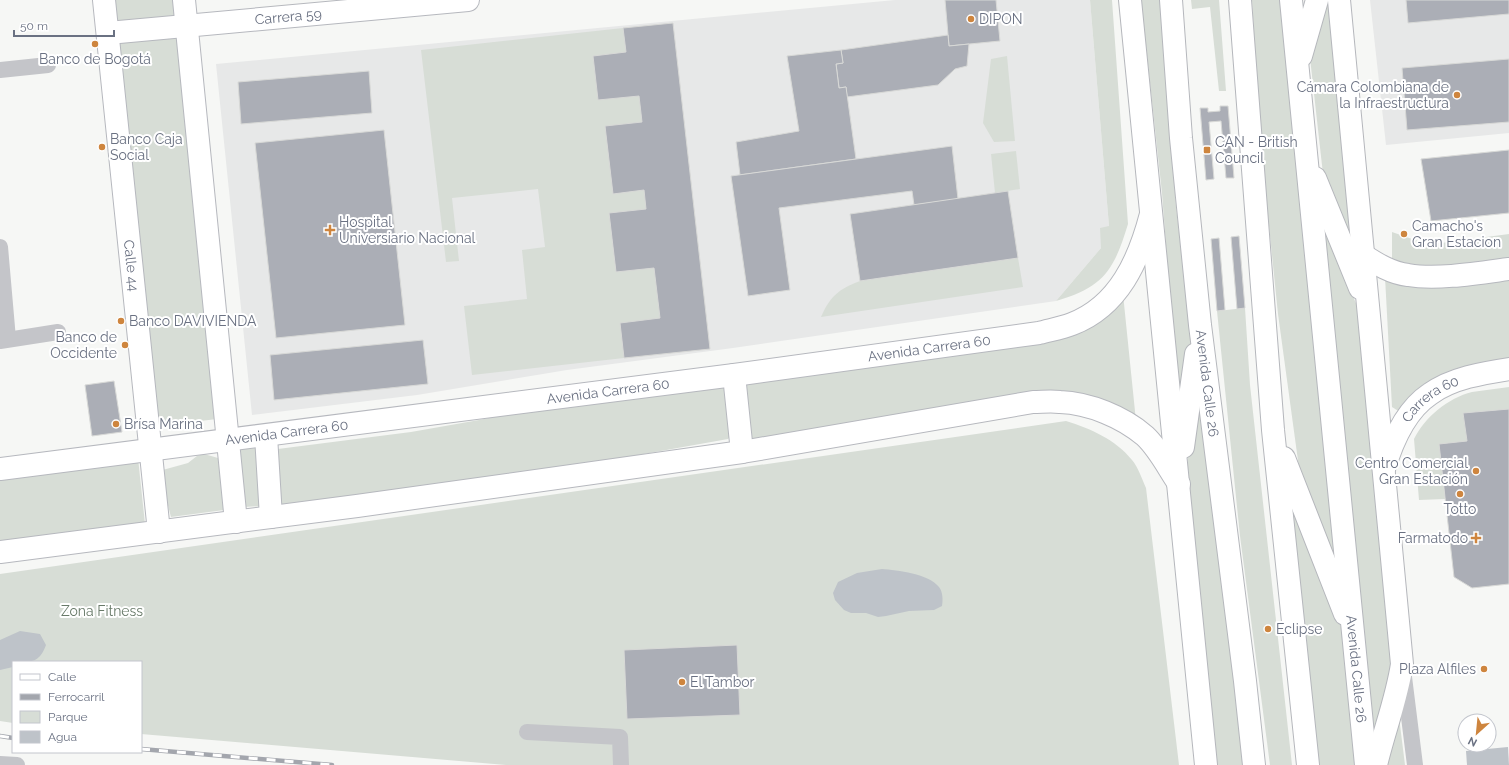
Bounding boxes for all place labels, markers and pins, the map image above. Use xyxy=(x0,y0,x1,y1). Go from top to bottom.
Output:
place label: DIPON xyxy=(979,11,1023,27)
marker: DIPON xyxy=(966,14,976,24)
marker: Banco de Bogotá xyxy=(90,39,100,49)
place label: Banco de Bogotá xyxy=(39,51,151,67)
place label: Cámara Colombiana de la Infraestructura xyxy=(1297,79,1449,111)
marker: Cámara Colombiana de la Infraestructura xyxy=(1452,90,1462,100)
place label: Banco Caja Social xyxy=(110,131,183,163)
place label: CAN - British Council xyxy=(1215,134,1298,166)
marker: Banco Caja Social xyxy=(97,142,107,152)
marker: CAN - British Council xyxy=(1202,145,1212,155)
place label: Hospital Universiario Nacional xyxy=(339,214,476,246)
place label: Camacho's Gran Estacion xyxy=(1412,218,1501,250)
marker: Hospital Universiario Nacional xyxy=(324,224,336,236)
marker: Camacho's Gran Estacion xyxy=(1399,229,1409,239)
place label: Banco DAVIVIENDA xyxy=(129,313,257,329)
marker: Banco DAVIVIENDA xyxy=(116,316,126,326)
place label: Banco de Occidente xyxy=(50,329,117,361)
marker: Banco de Occidente xyxy=(120,340,130,350)
place label: Brísa Marina xyxy=(124,416,203,432)
marker: Brísa Marina xyxy=(111,419,121,429)
place label: Centro Comercial Gran Estación xyxy=(1355,455,1468,487)
marker: Centro Comercial Gran Estación xyxy=(1471,466,1481,476)
marker: Totto xyxy=(1455,489,1465,499)
place label: Totto xyxy=(1444,501,1476,517)
place label: Farmatodo xyxy=(1398,530,1468,546)
marker: Farmatodo xyxy=(1471,533,1481,543)
place label: Eclipse xyxy=(1276,621,1322,637)
marker: Eclipse xyxy=(1263,624,1273,634)
place label: Plaza Alfiles xyxy=(1399,661,1476,677)
marker: Plaza Alfiles xyxy=(1479,664,1489,674)
place label: El Tambor xyxy=(690,674,755,690)
marker: El Tambor xyxy=(677,677,687,687)

